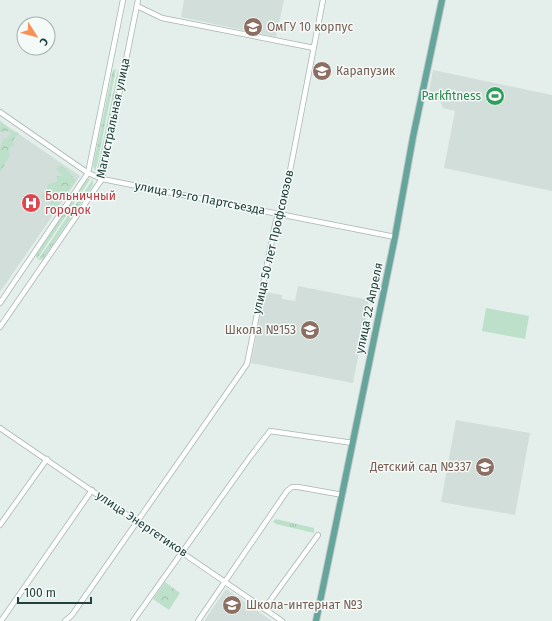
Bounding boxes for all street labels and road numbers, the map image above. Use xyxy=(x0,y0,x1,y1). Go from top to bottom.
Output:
street label: Магистральная улица xyxy=(93,56,133,180)
street label: улица 50 лет Профсоюзов xyxy=(250,168,296,316)
street label: улица 19-го Партсъезда xyxy=(133,178,267,218)
street label: улица 22 Апреля xyxy=(353,261,385,355)
street label: улица Энергетиков xyxy=(94,488,191,560)

